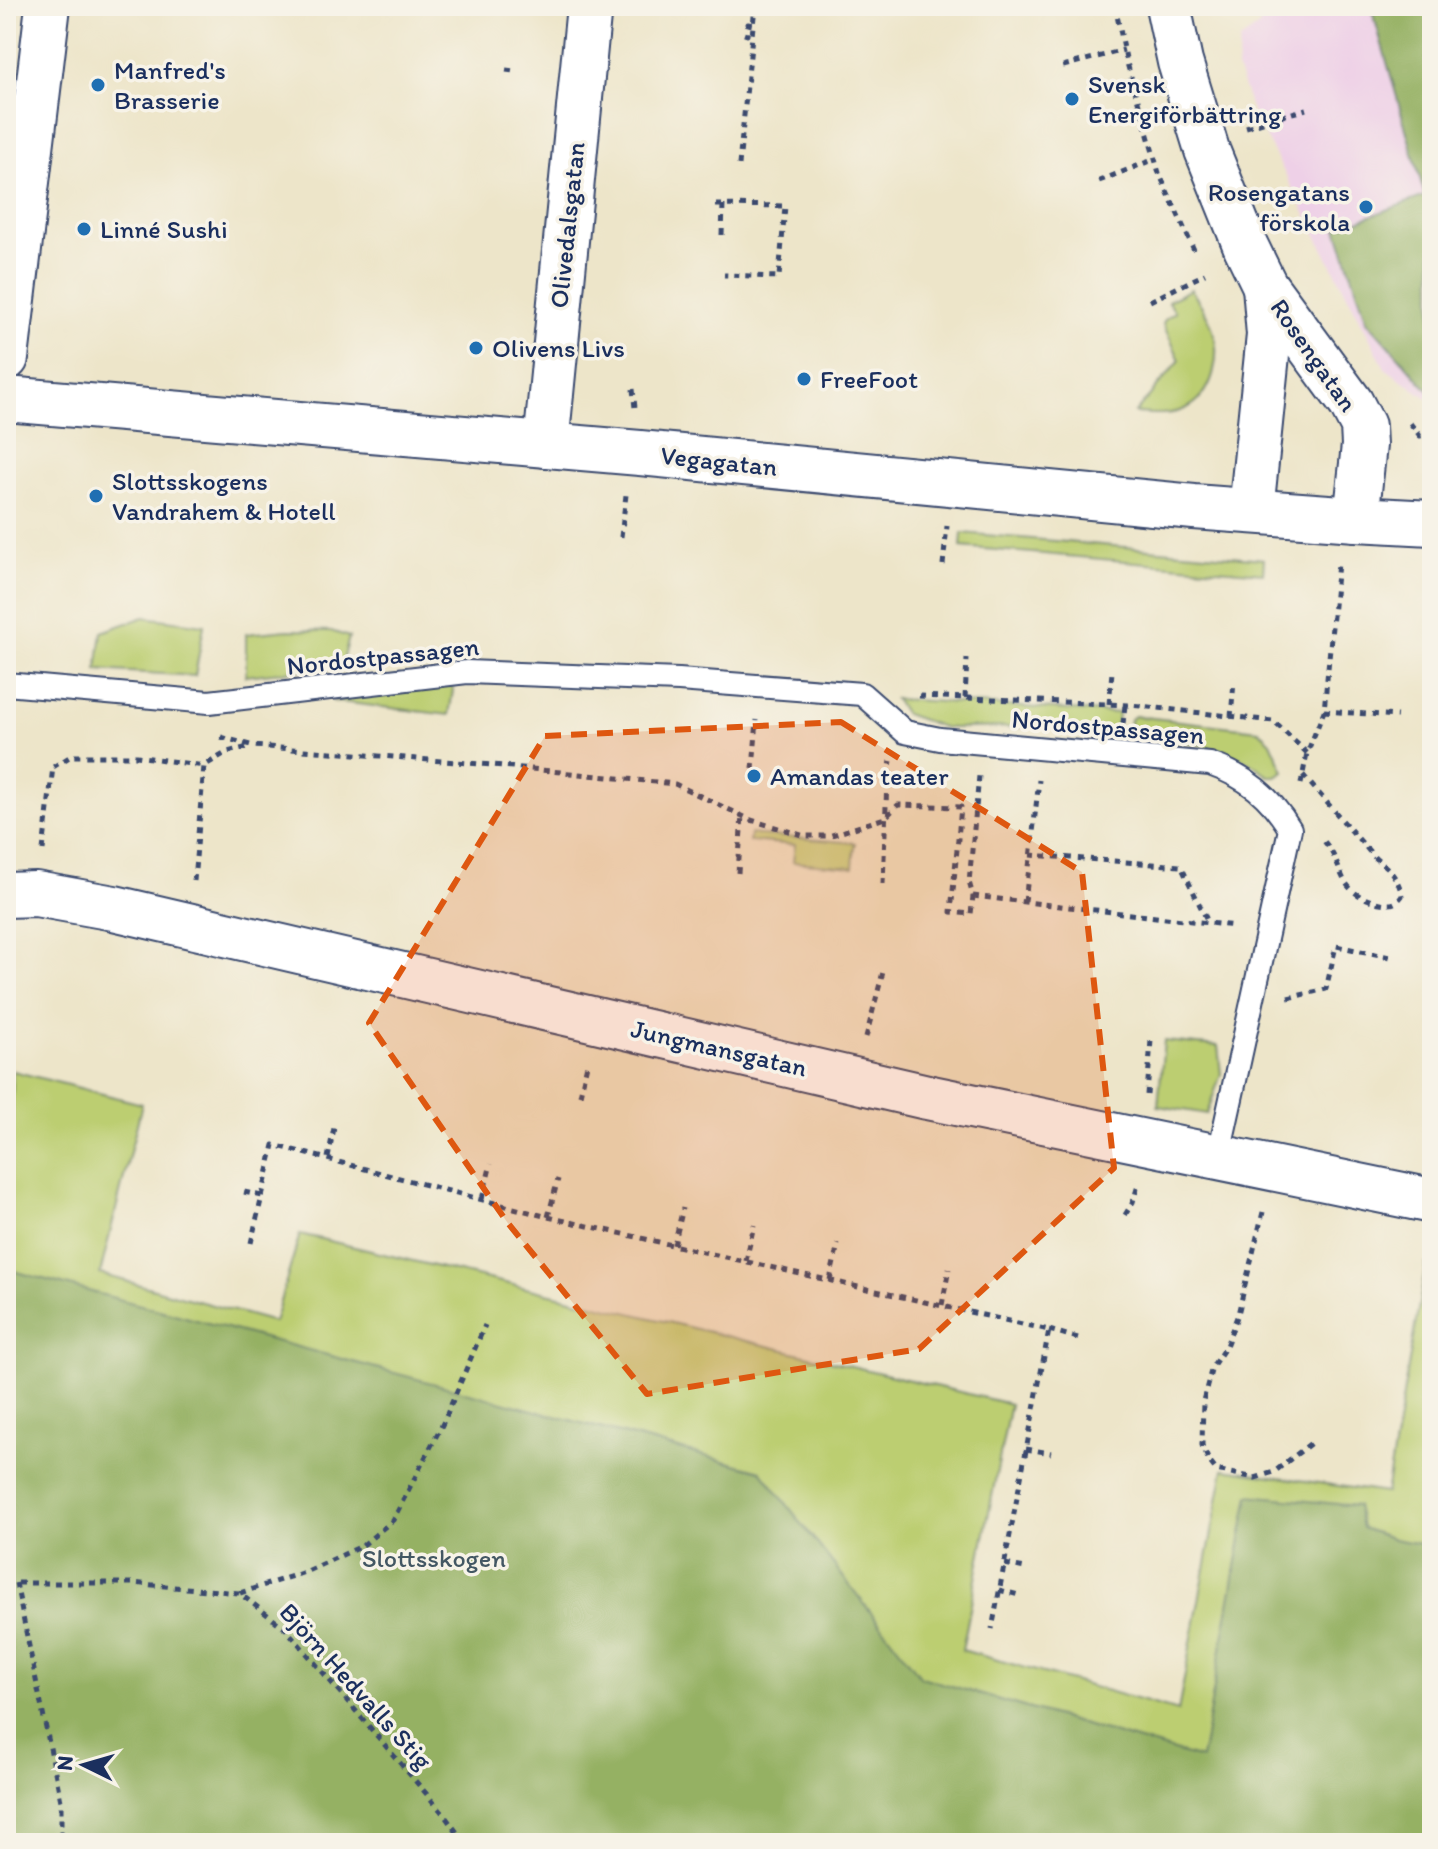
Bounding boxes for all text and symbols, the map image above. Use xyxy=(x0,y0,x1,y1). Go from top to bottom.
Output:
place label: Manfred's Brasserie xyxy=(114,54,226,116)
place label: Svensk Energiförbättring xyxy=(1088,68,1282,130)
marker: Manfred's Brasserie xyxy=(89,76,107,94)
marker: Svensk Energiförbättring xyxy=(1063,90,1081,108)
street label: Olivedalsgatan xyxy=(542,140,592,310)
place label: Rosengatans förskola xyxy=(1208,176,1350,238)
marker: Rosengatans förskola xyxy=(1357,198,1375,216)
place label: Linné Sushi xyxy=(100,213,228,245)
marker: Linné Sushi xyxy=(75,220,93,238)
street label: Rosengatan xyxy=(1263,292,1365,418)
place label: Olivens Livs xyxy=(492,332,625,364)
marker: Olivens Livs xyxy=(467,339,485,357)
place label: FreeFoot xyxy=(820,363,918,395)
marker: FreeFoot xyxy=(795,370,813,388)
street label: Vegagatan xyxy=(659,439,779,483)
place label: Slottsskogens Vandrahem & Hotell xyxy=(112,465,336,527)
marker: Slottsskogens Vandrahem & Hotell xyxy=(87,487,105,505)
street label: Nordostpassagen xyxy=(285,630,481,682)
street label: Nordostpassagen xyxy=(1010,703,1206,751)
place label: Amandas teater xyxy=(770,760,949,792)
marker: Amandas teater xyxy=(745,767,763,785)
street label: Jungmansgatan xyxy=(628,1012,810,1084)
park label: Slottsskogen xyxy=(362,1542,506,1574)
street label: Björn Hedvalls Stig xyxy=(273,1596,440,1776)
north arrow xyxy=(44,1725,124,1805)
text: N xyxy=(50,1755,79,1772)

